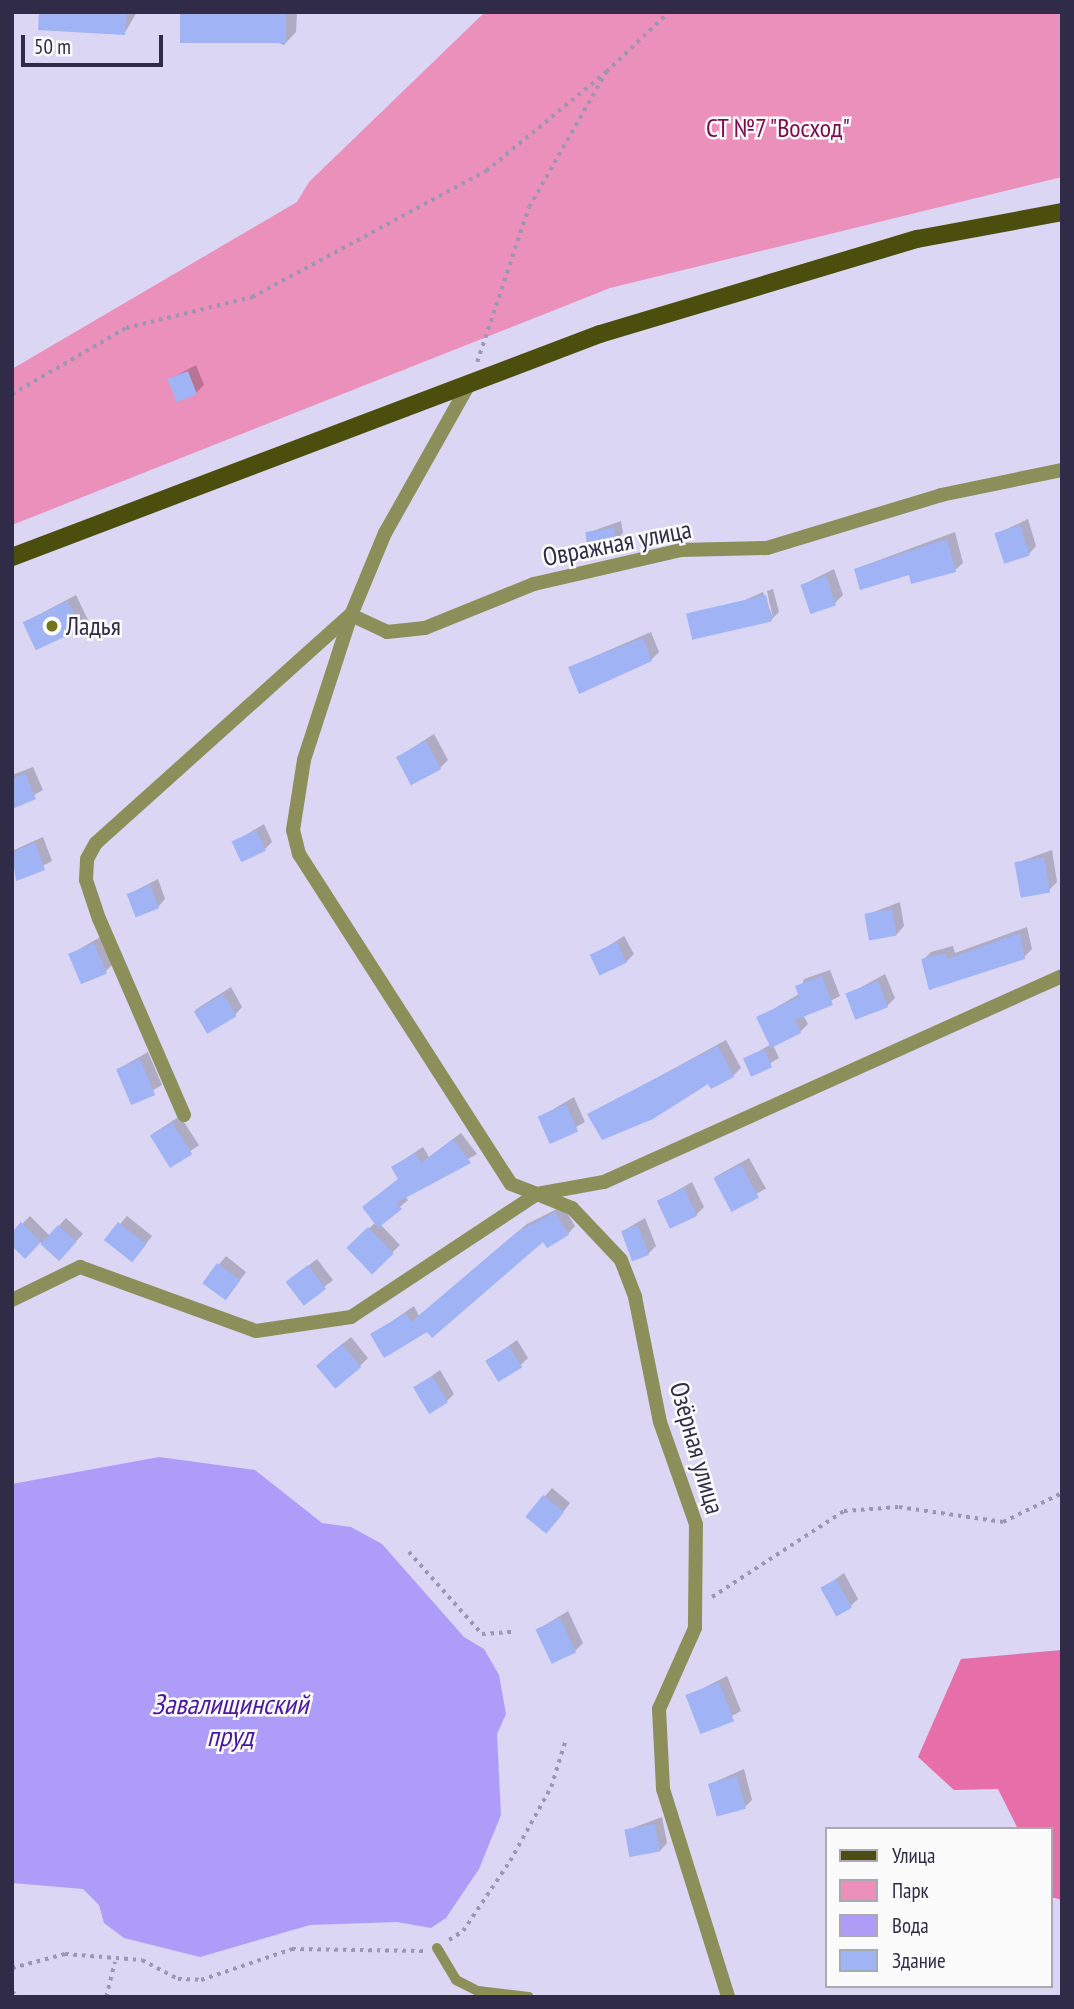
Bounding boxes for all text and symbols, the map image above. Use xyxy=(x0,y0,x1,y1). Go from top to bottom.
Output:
scale bar xyxy=(24,21,166,65)
text: 50 m xyxy=(34,33,71,60)
park label: СТ №7 "Восход" xyxy=(704,112,852,144)
street label: Овражная улица xyxy=(540,513,694,573)
place label: Ладья xyxy=(66,610,121,642)
marker: Ладья xyxy=(44,618,60,634)
street label: Озёрная улица xyxy=(663,1378,731,1518)
water label: Завалищинский пруд xyxy=(152,1687,308,1753)
legend xyxy=(825,1827,1053,1988)
text: Улица xyxy=(892,1842,935,1869)
text: Парк xyxy=(892,1877,929,1904)
text: Вода xyxy=(892,1912,929,1939)
text: Здание xyxy=(892,1947,946,1974)

